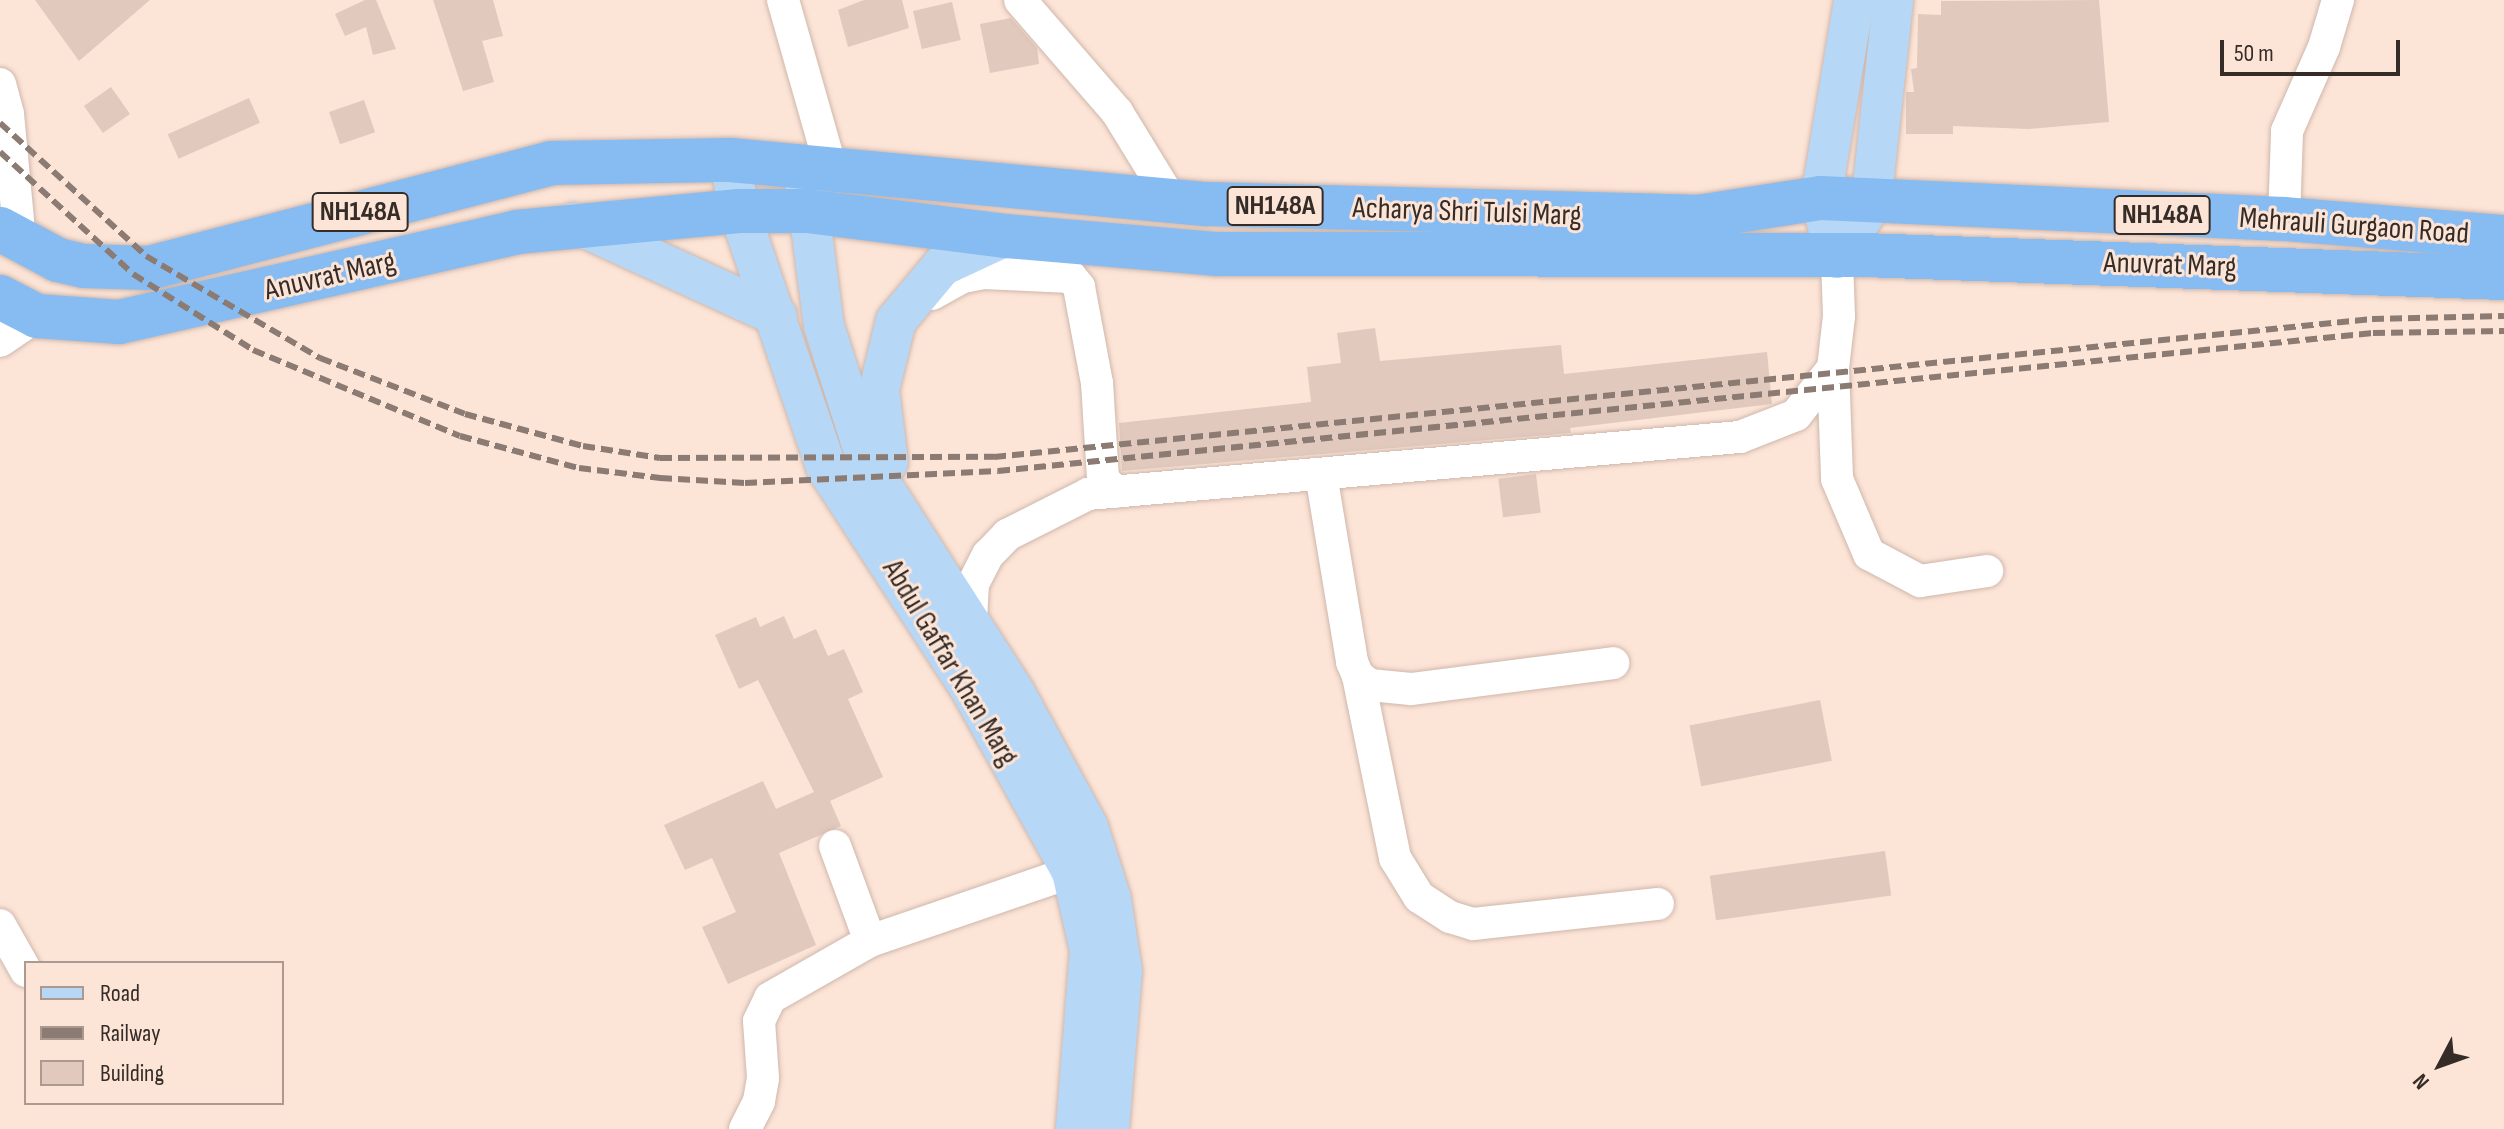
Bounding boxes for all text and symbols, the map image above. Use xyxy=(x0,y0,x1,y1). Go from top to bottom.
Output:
scale bar xyxy=(2224,24,2404,74)
text: 50 m xyxy=(2234,39,2274,68)
road number: NH148A xyxy=(1225,182,1325,230)
road number: NH148A xyxy=(310,188,410,236)
street label: Acharya Shri Tulsi Marg xyxy=(1352,190,1582,234)
road number: NH148A xyxy=(2112,191,2212,239)
street label: Mehrauli Gurgaon Road xyxy=(2238,200,2470,252)
street label: Anuvrat Marg xyxy=(261,243,399,309)
street label: Anuvrat Marg xyxy=(2103,245,2237,285)
street label: Abdul Gaffar Khan Marg xyxy=(874,553,1026,773)
legend xyxy=(24,961,284,1105)
text: Road xyxy=(100,979,140,1008)
text: Railway xyxy=(100,1019,160,1048)
north arrow xyxy=(2400,1025,2480,1105)
text: Building xyxy=(100,1059,164,1088)
text: N xyxy=(2407,1068,2436,1094)

